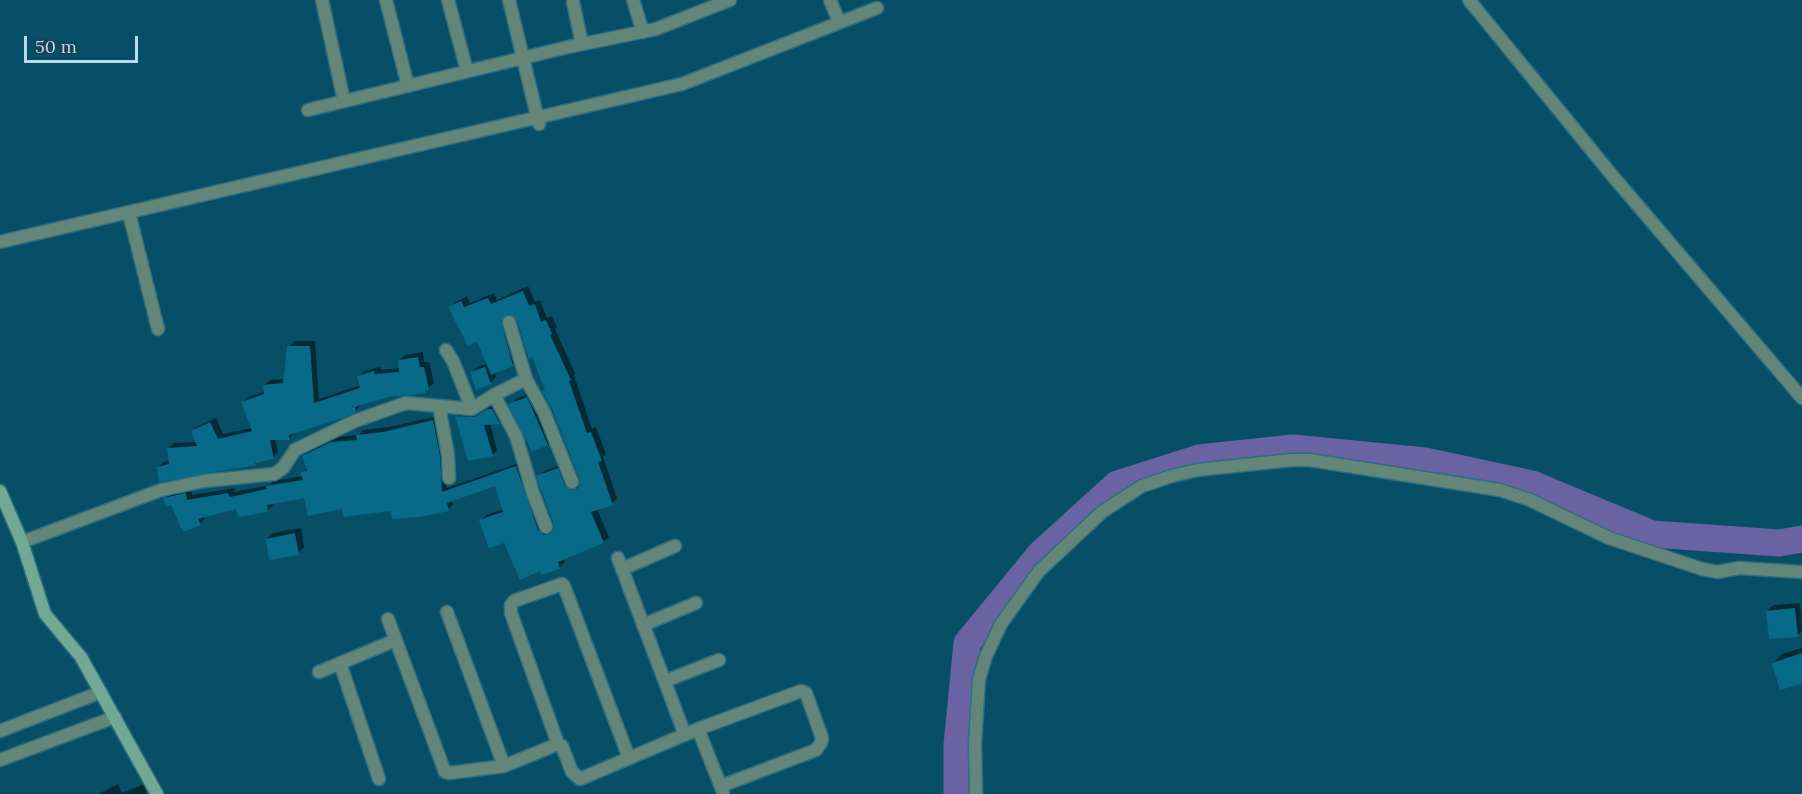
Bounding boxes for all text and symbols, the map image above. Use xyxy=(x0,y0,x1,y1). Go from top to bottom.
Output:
scale bar xyxy=(27,24,141,62)
text: 50 m xyxy=(35,35,77,58)

